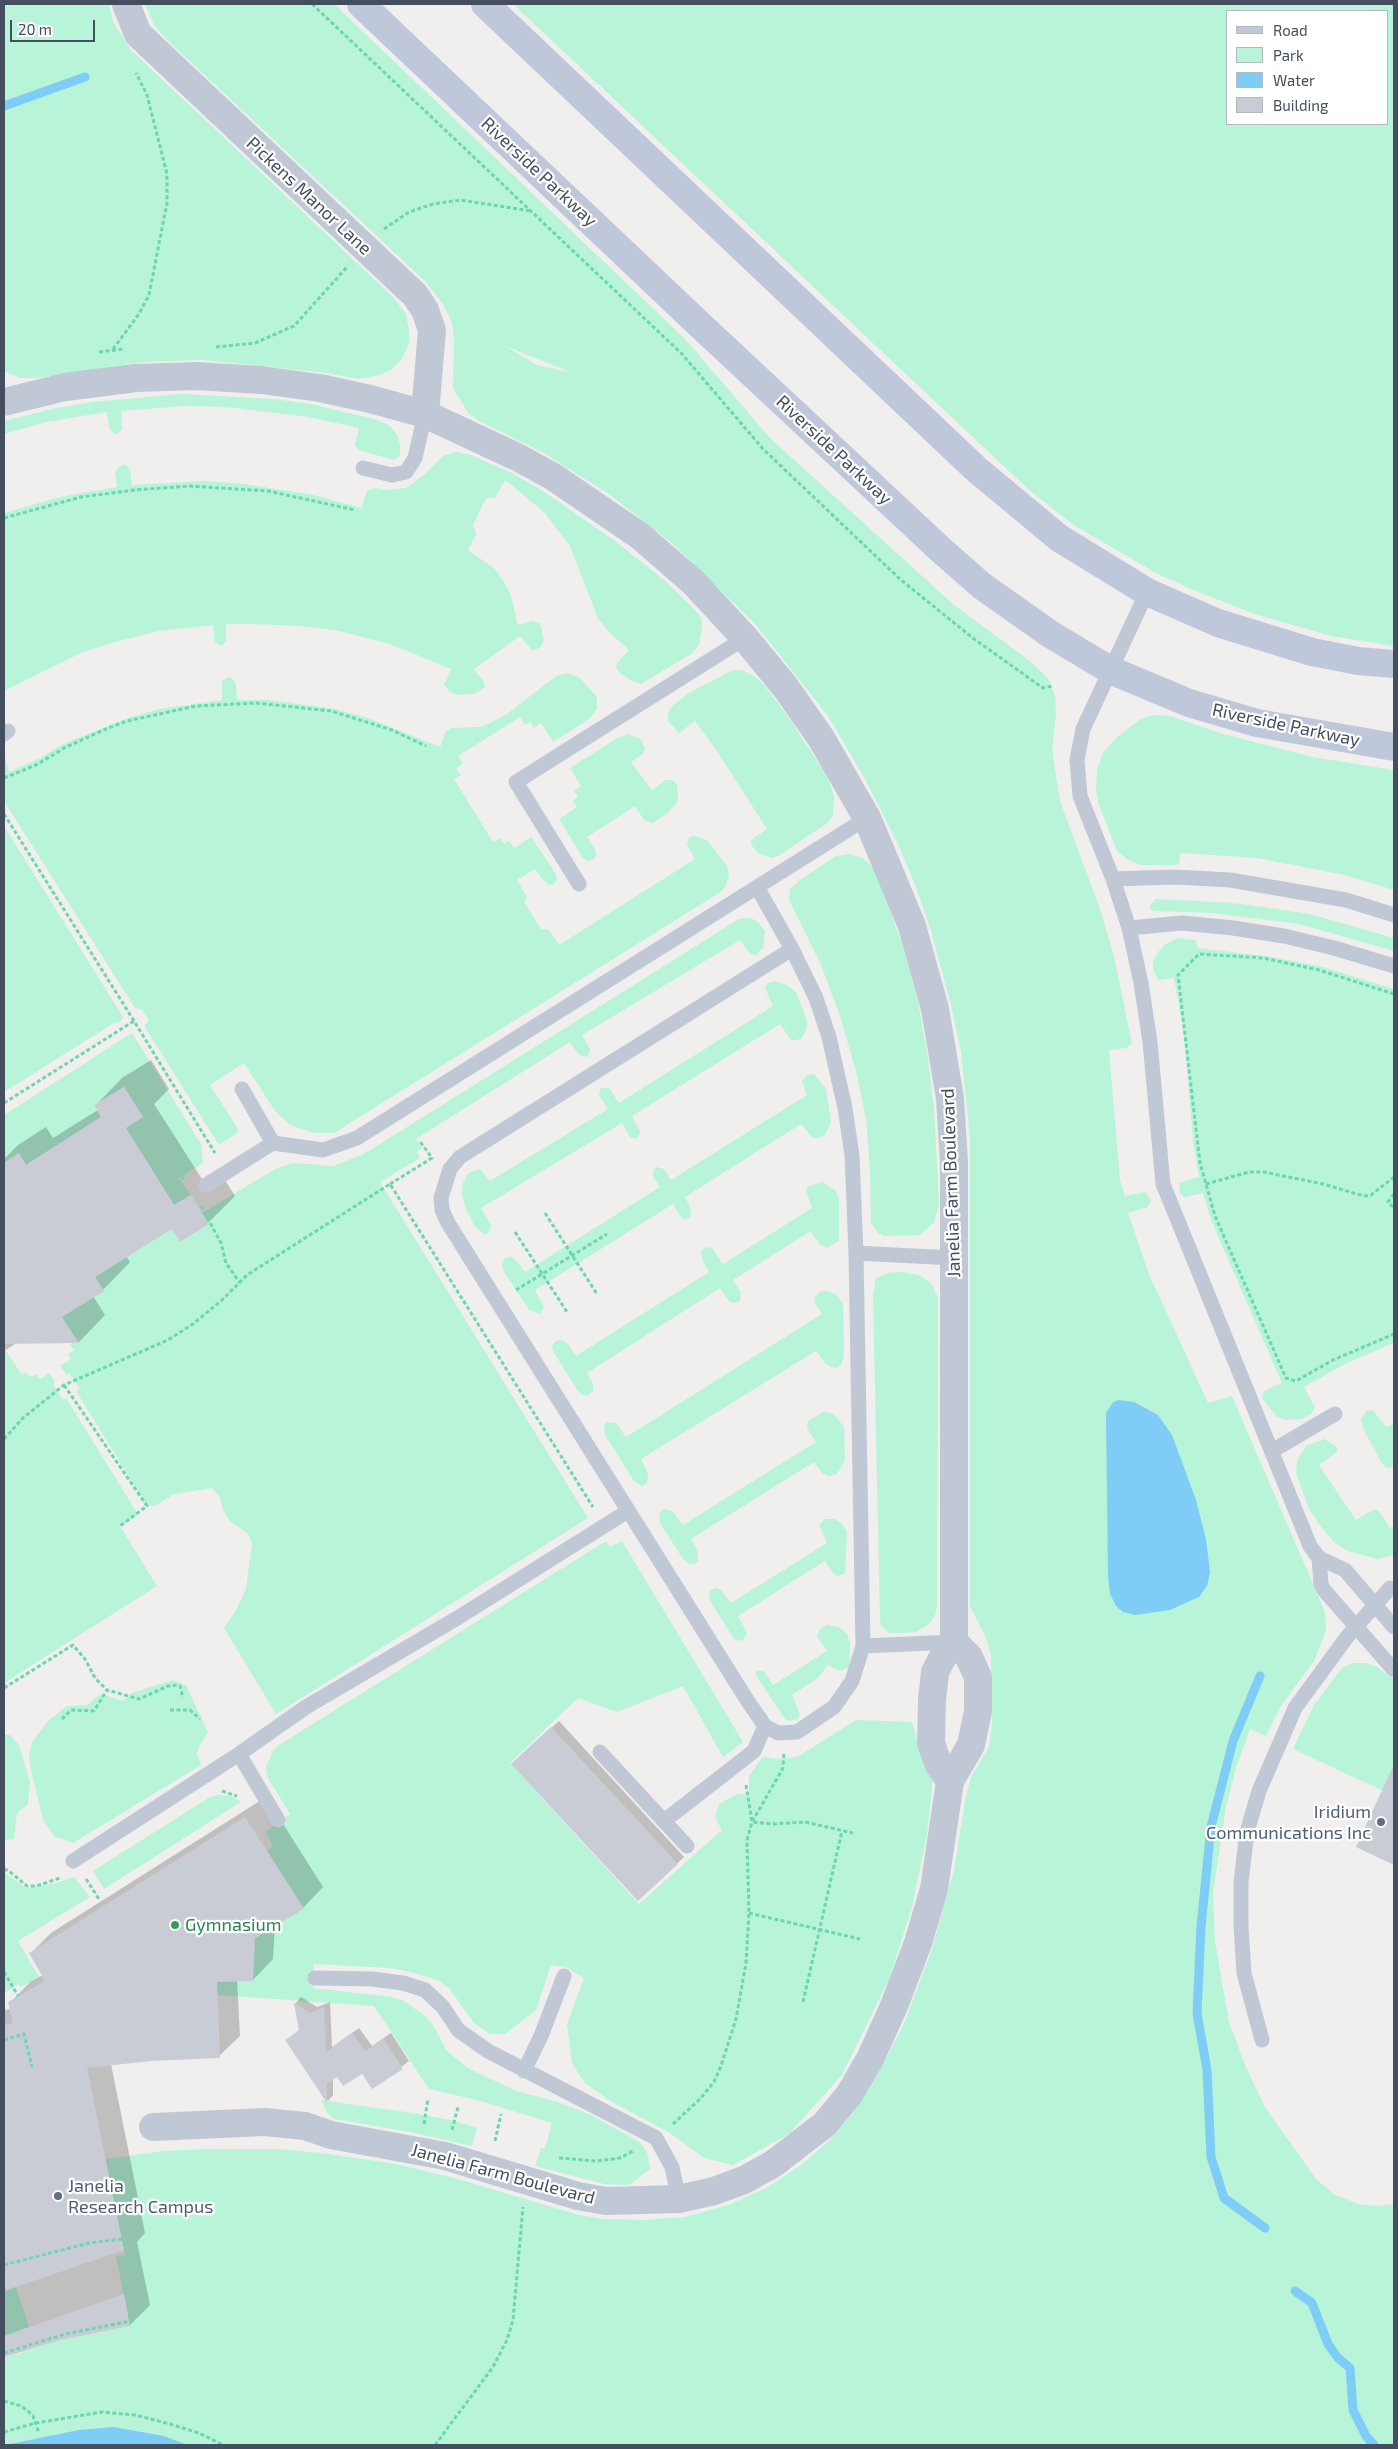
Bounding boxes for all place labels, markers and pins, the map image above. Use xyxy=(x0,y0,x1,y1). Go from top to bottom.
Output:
place label: Iridium Communications Inc xyxy=(1206,1801,1371,1844)
marker: Iridium Communications Inc xyxy=(1375,1816,1387,1828)
place label: Gymnasium xyxy=(185,1914,282,1936)
marker: Gymnasium xyxy=(169,1919,181,1931)
place label: Janelia Research Campus xyxy=(68,2175,213,2218)
marker: Janelia Research Campus xyxy=(52,2190,64,2202)

